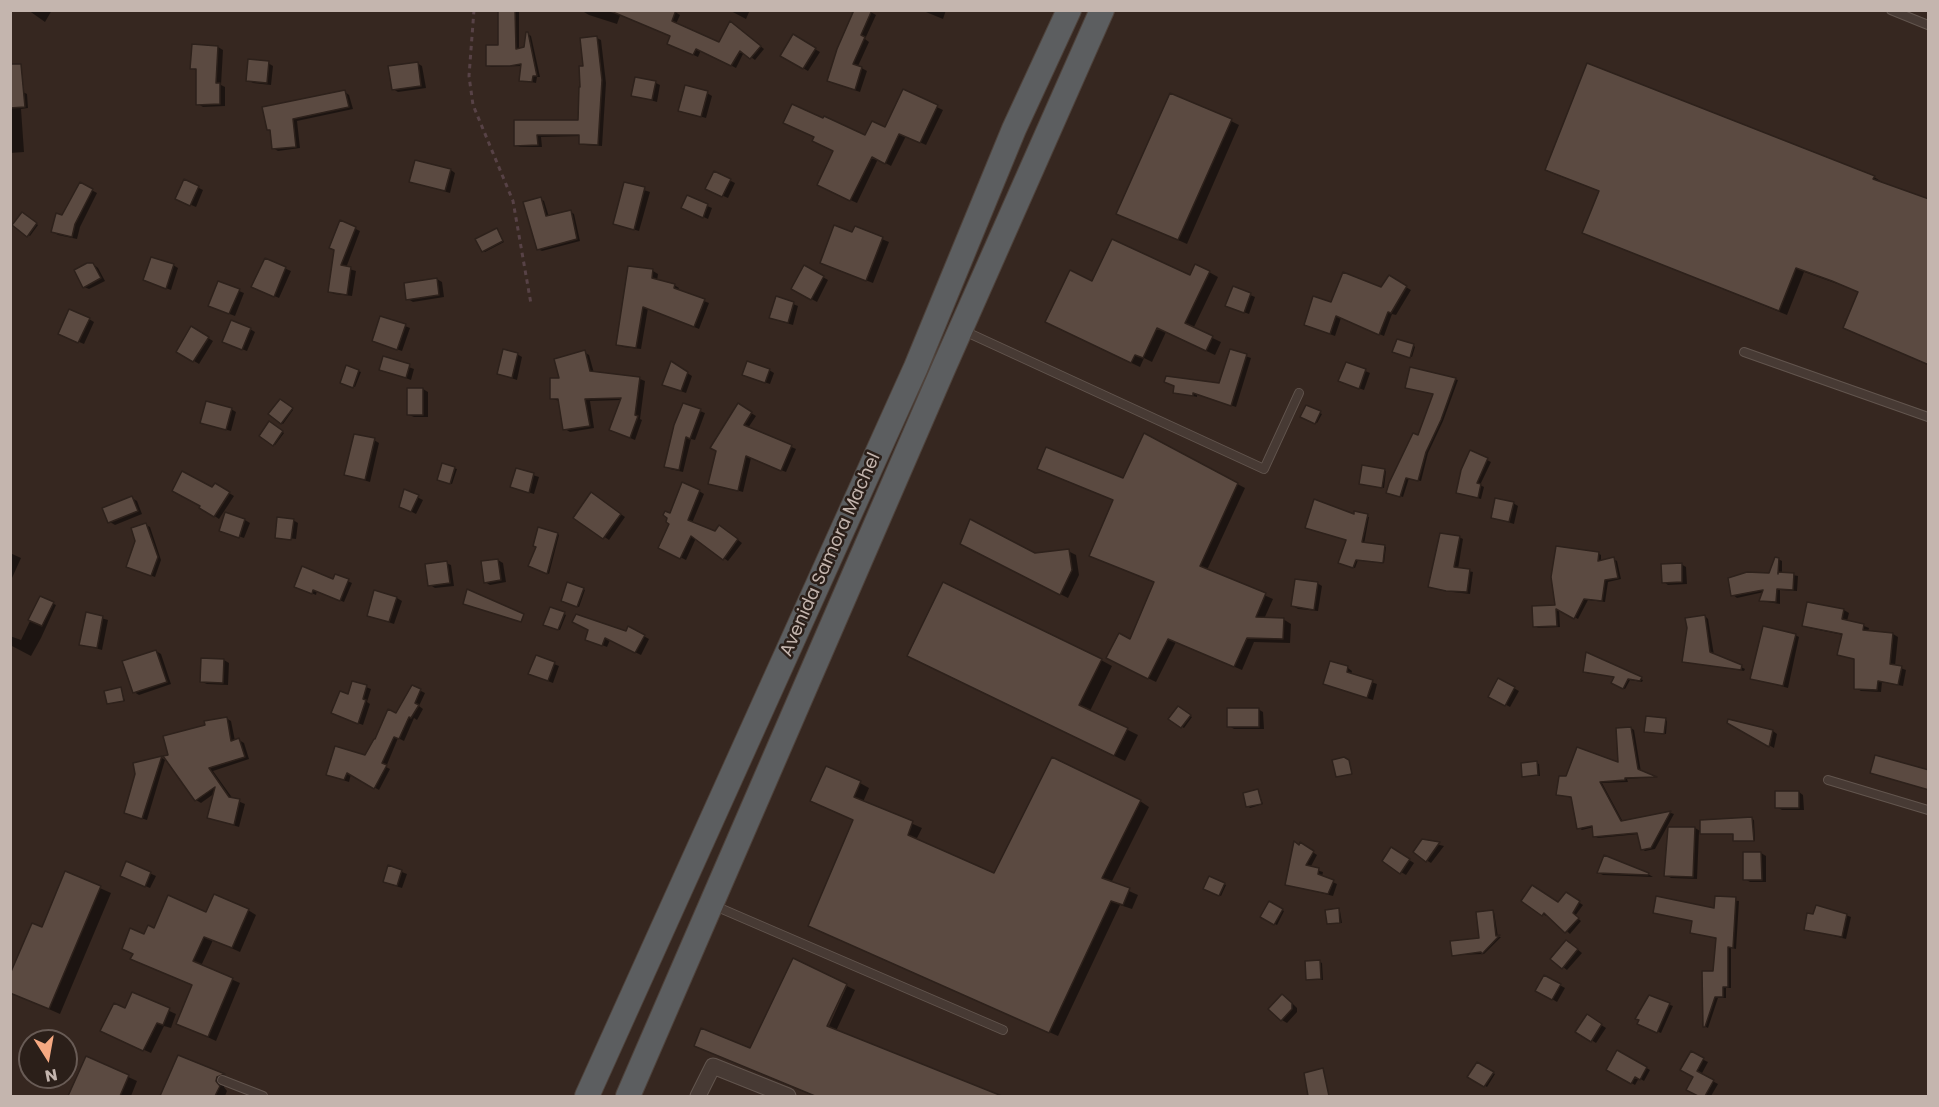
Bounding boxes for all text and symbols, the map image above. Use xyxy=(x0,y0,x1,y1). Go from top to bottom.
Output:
street label: Avenida Samora Machel xyxy=(776,450,886,660)
north arrow xyxy=(18,1029,78,1089)
text: N xyxy=(43,1063,59,1088)

